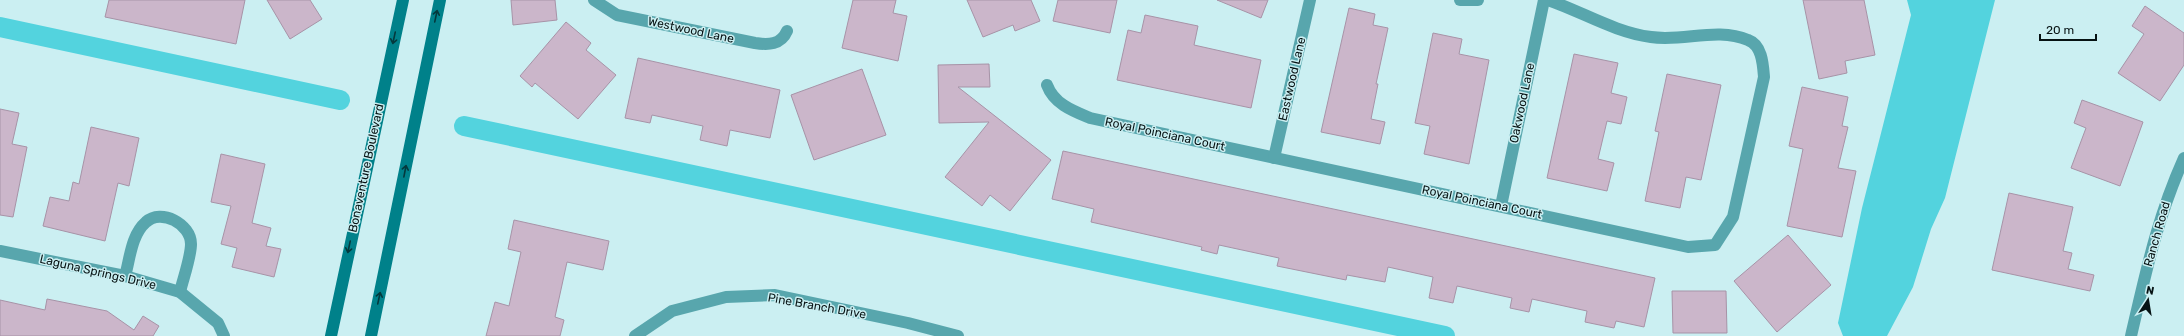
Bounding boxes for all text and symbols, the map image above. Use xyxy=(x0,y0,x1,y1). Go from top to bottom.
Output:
one-way arrow xyxy=(433,10,441,23)
street label: Westwood Lane xyxy=(647,14,736,46)
scale bar xyxy=(2040,16,2096,42)
text: 20 m xyxy=(2046,23,2074,37)
one-way arrow xyxy=(390,31,398,44)
street label: Eastwood Lane xyxy=(1276,36,1308,122)
street label: Oakwood Lane xyxy=(1507,61,1537,144)
street label: Bonaventure Boulevard xyxy=(346,102,386,234)
street label: Royal Poinciana Court xyxy=(1104,114,1227,154)
one-way arrow xyxy=(402,164,410,177)
street label: Royal Poinciana Court xyxy=(1421,182,1544,222)
street label: Ranch Road xyxy=(2141,200,2173,268)
one-way arrow xyxy=(344,240,352,253)
street label: Laguna Springs Drive xyxy=(38,252,158,292)
north arrow xyxy=(2128,280,2168,320)
text: N xyxy=(2145,284,2155,298)
street label: Pine Branch Drive xyxy=(767,290,868,322)
one-way arrow xyxy=(375,292,383,305)

